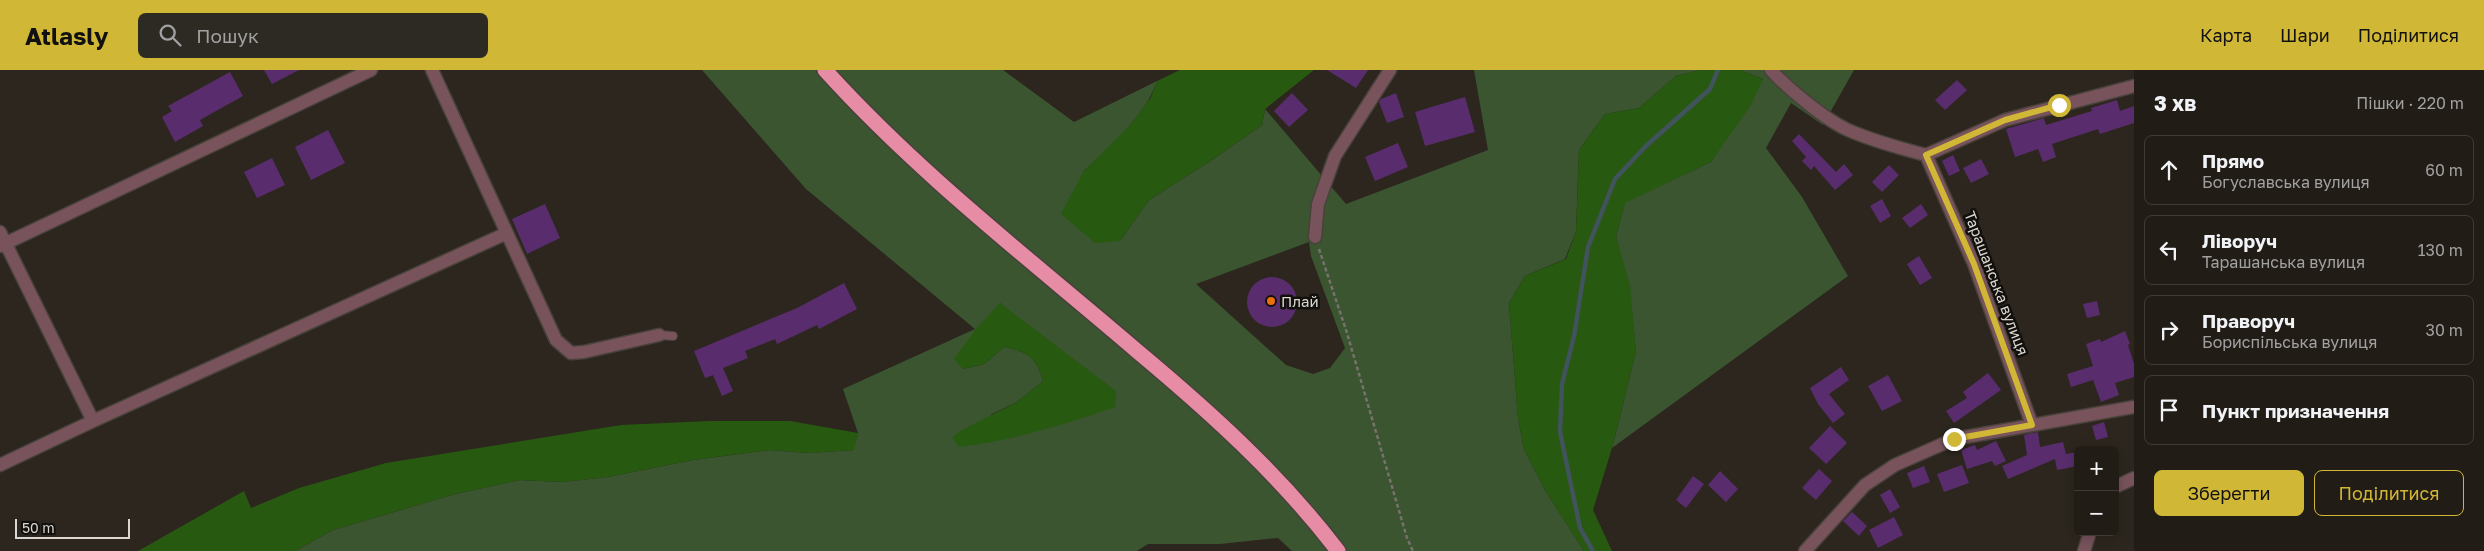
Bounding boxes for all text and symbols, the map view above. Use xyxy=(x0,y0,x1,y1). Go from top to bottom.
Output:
search box xyxy=(138,13,488,58)
text: Atlasly xyxy=(25,21,108,50)
icon: search xyxy=(156,21,184,49)
text: Пошук xyxy=(196,24,259,47)
text: Карта xyxy=(2200,24,2252,46)
text: Шари xyxy=(2280,24,2330,46)
text: Поділитися xyxy=(2358,24,2459,46)
text: 3 хв xyxy=(2154,90,2196,116)
text: Пішки · 220 m xyxy=(2356,93,2464,113)
route start xyxy=(2048,94,2071,117)
text: Прямо xyxy=(2202,149,2264,172)
icon: ahead xyxy=(2155,156,2183,184)
text: 60 m xyxy=(2425,160,2463,180)
text: Богуславська вулиця xyxy=(2202,172,2370,192)
street label: Тарашанська вулиця xyxy=(1961,208,2033,358)
text: Ліворуч xyxy=(2202,229,2277,252)
icon: left xyxy=(2155,236,2183,264)
text: 130 m xyxy=(2418,240,2463,260)
text: Тарашанська вулиця xyxy=(2202,252,2365,272)
place label: Плай xyxy=(1281,292,1319,310)
marker: Плай xyxy=(1265,295,1277,307)
text: Праворуч xyxy=(2202,309,2295,332)
icon: right xyxy=(2155,316,2183,344)
text: 30 m xyxy=(2426,320,2463,340)
text: Бориспільська вулиця xyxy=(2202,332,2377,352)
icon: arrive xyxy=(2155,396,2183,424)
text: Пункт призначення xyxy=(2202,399,2389,422)
route end xyxy=(1943,428,1966,451)
map controls xyxy=(2074,446,2119,536)
button: + xyxy=(2074,446,2119,491)
button: Зберегти xyxy=(2154,470,2304,516)
button: Поділитися xyxy=(2314,470,2464,516)
button: − xyxy=(2074,491,2119,536)
scale bar xyxy=(15,516,130,539)
text: 50 m xyxy=(22,519,55,536)

